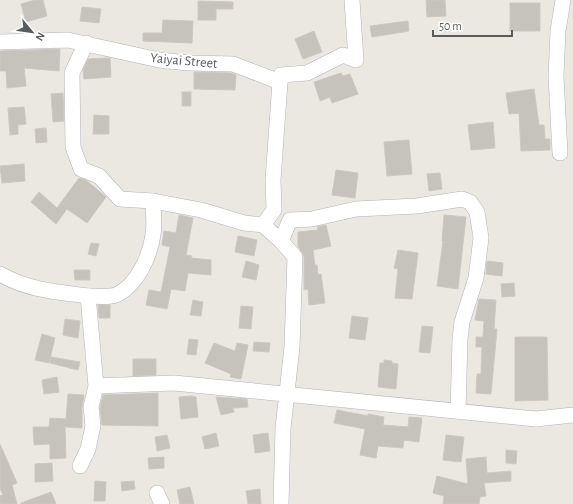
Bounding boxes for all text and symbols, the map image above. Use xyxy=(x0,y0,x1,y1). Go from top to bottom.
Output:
north arrow xyxy=(12,12,52,52)
scale bar xyxy=(433,12,512,38)
text: 50 m xyxy=(439,20,462,32)
text: N xyxy=(34,31,47,43)
street label: Yaiyai Street xyxy=(150,51,219,71)

